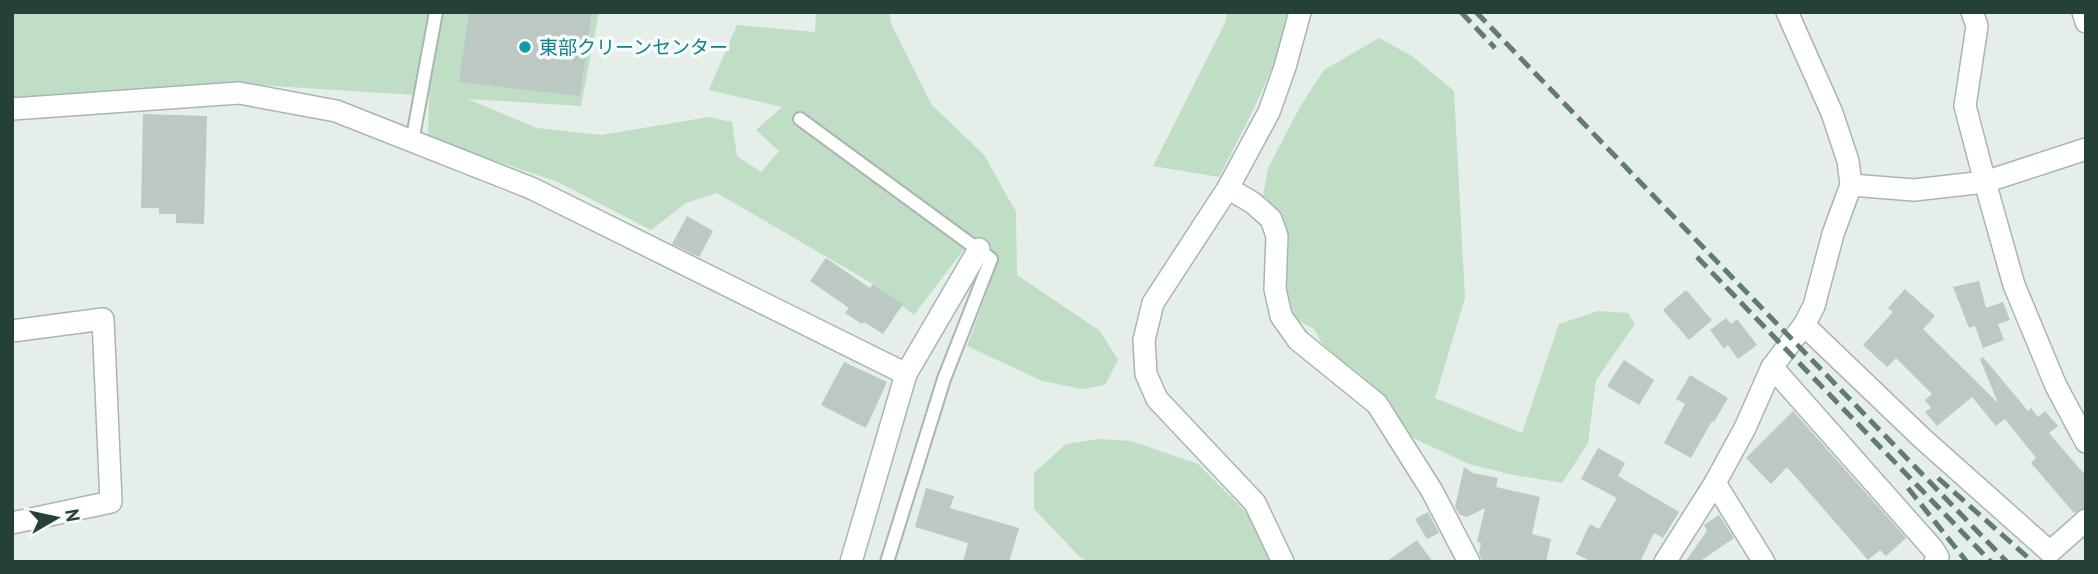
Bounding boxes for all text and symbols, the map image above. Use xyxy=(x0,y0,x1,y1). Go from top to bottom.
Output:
place label: 東部クリーンセンター xyxy=(539,35,728,59)
marker: 東部クリーンセンター xyxy=(517,39,533,55)
north arrow xyxy=(21,483,91,553)
text: N xyxy=(60,507,86,523)

